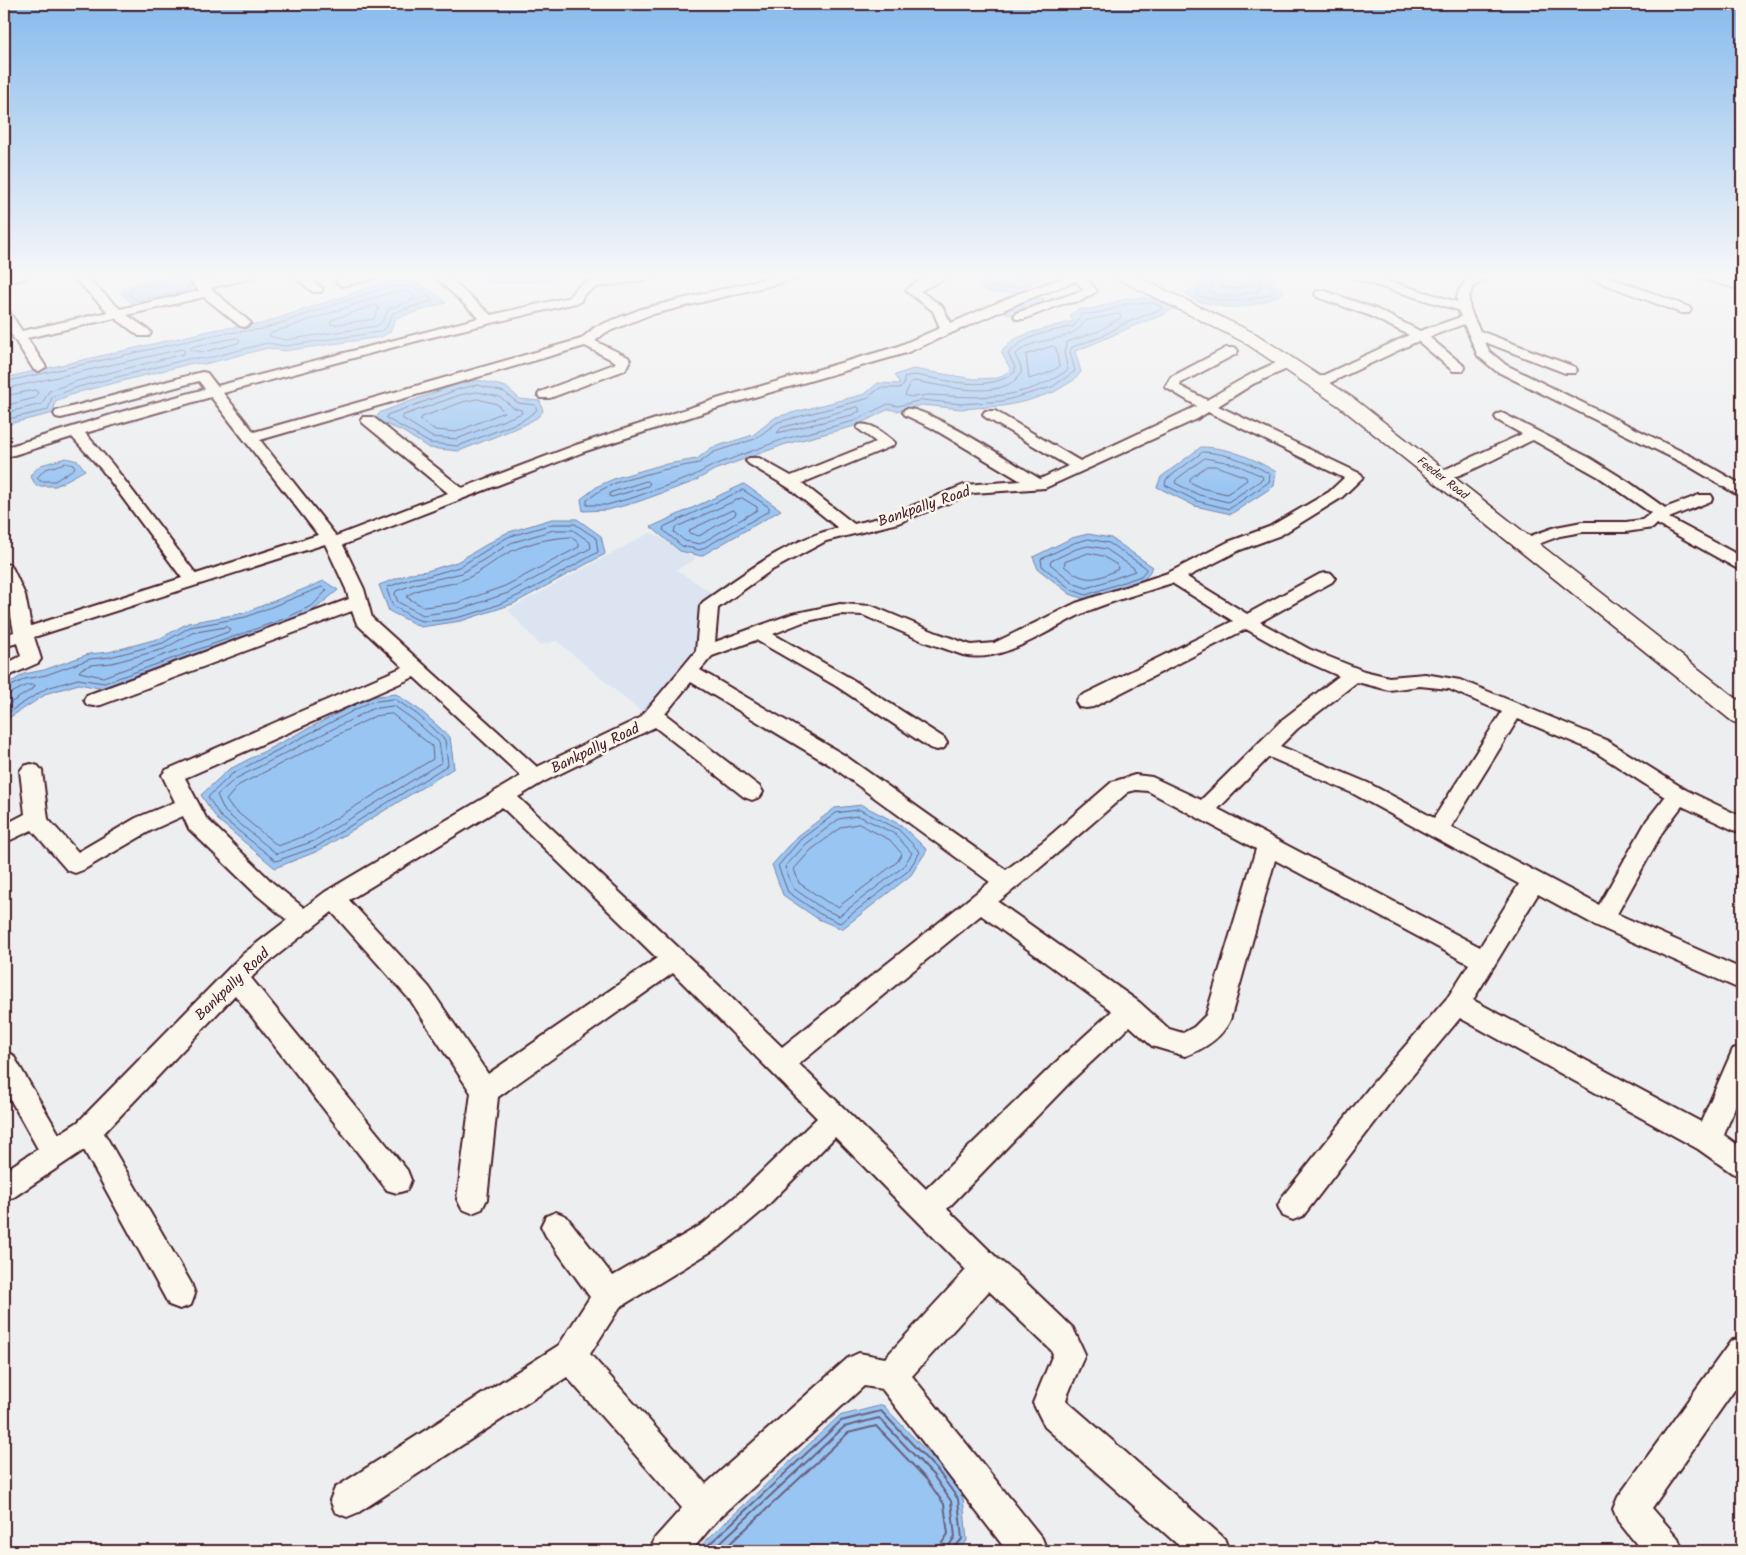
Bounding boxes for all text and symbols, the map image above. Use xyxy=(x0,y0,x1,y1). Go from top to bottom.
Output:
street label: Feeder Road xyxy=(1413,452,1473,505)
street label: Bankpally Road xyxy=(875,480,974,534)
street label: Bankpally Road xyxy=(547,717,644,781)
street label: Bankpally Road xyxy=(190,942,276,1027)

